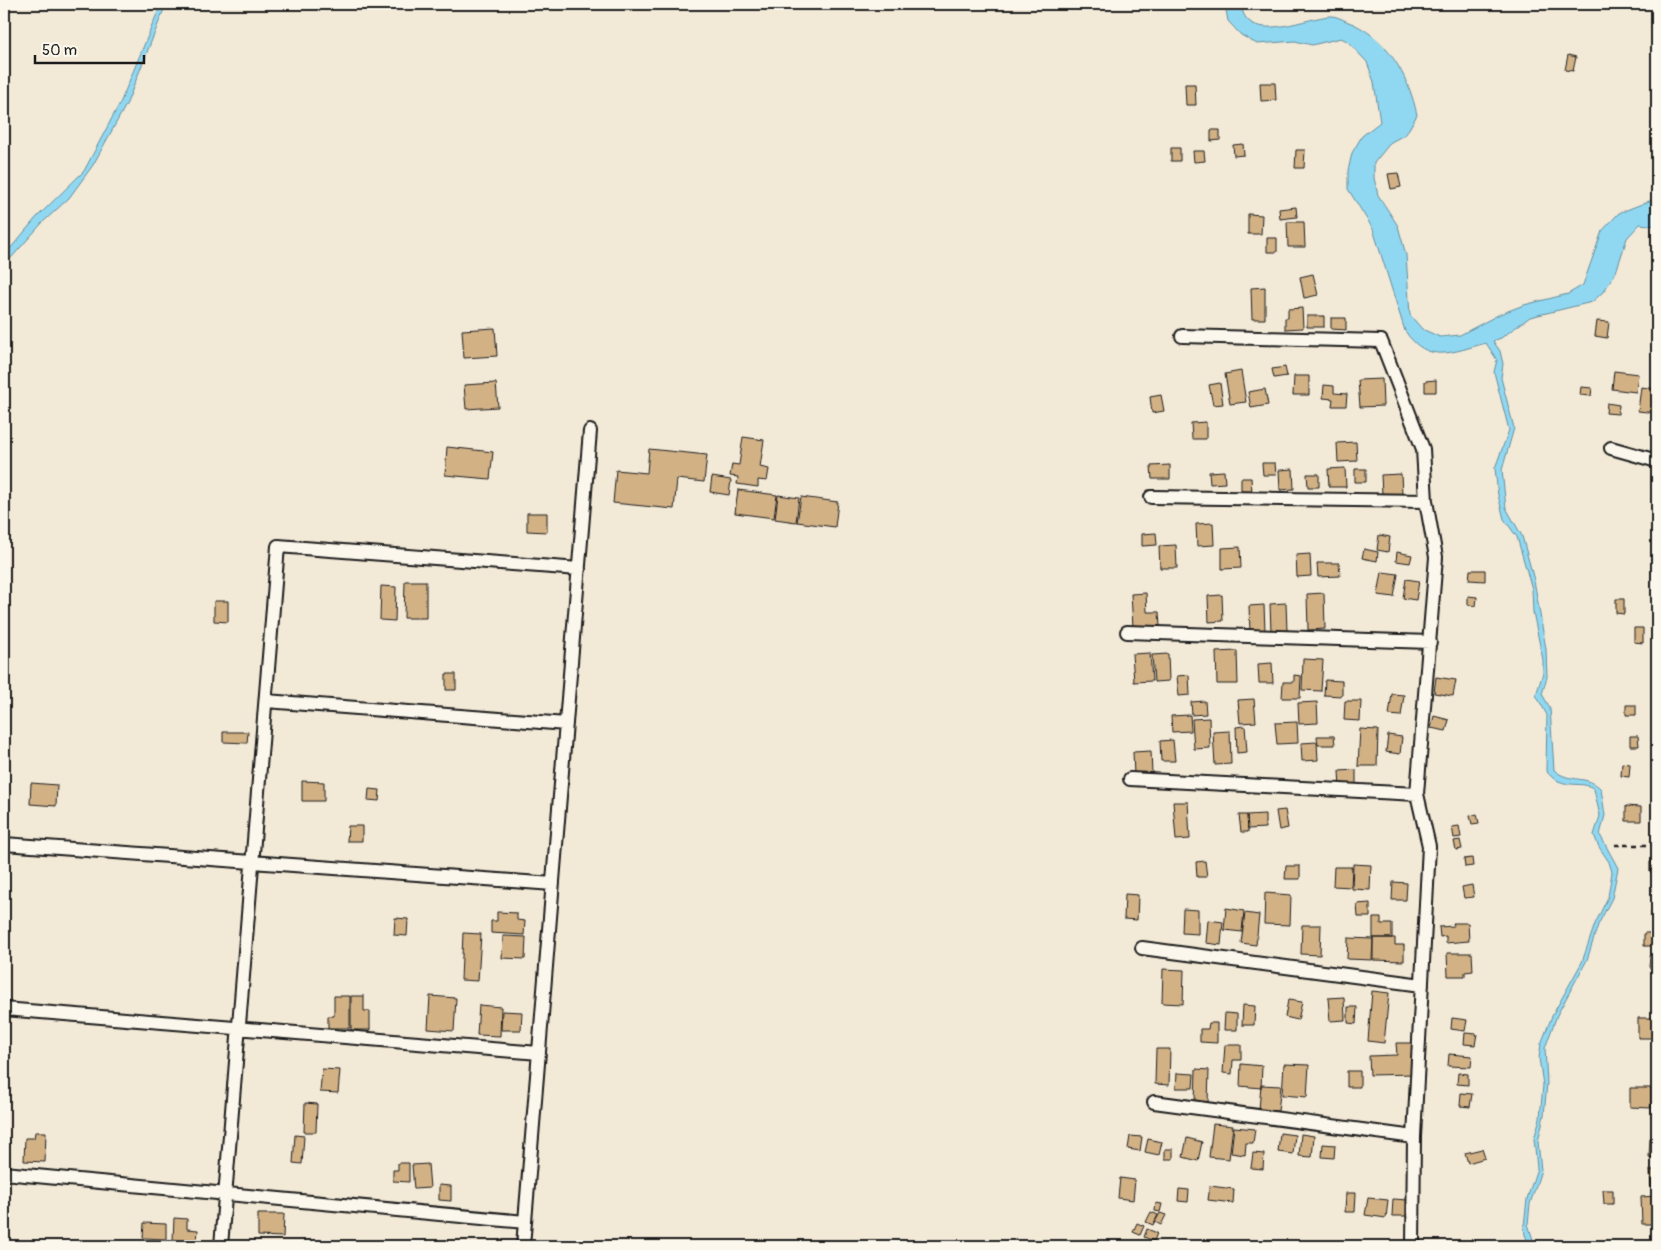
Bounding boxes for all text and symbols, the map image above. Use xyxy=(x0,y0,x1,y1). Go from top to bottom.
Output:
scale bar xyxy=(35,32,144,64)
text: 50 m xyxy=(42,41,77,60)

